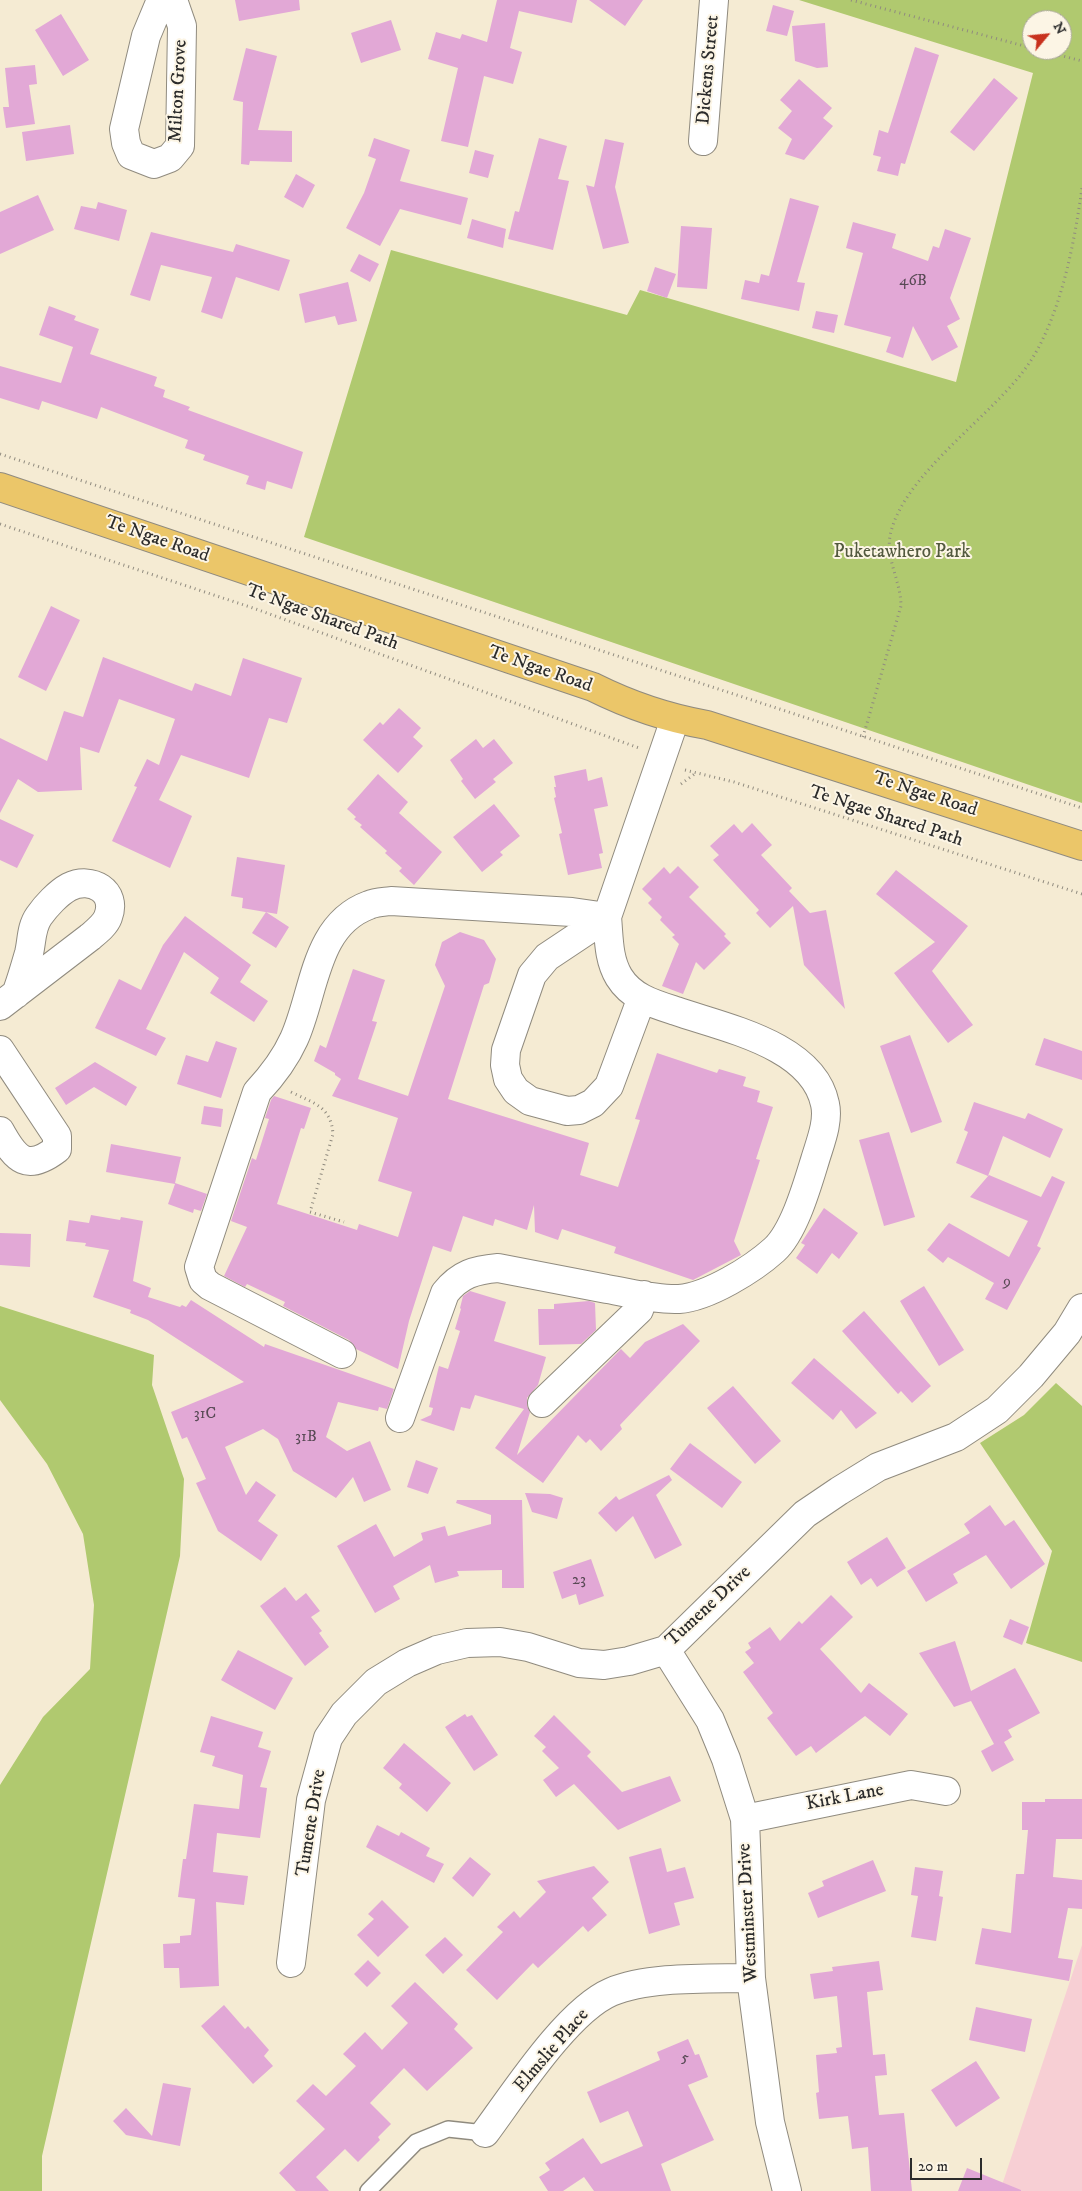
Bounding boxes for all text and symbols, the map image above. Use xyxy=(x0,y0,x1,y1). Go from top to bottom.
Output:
north arrow xyxy=(1022,10,1072,60)
street label: Dickens Street xyxy=(693,14,725,126)
text: N xyxy=(1049,19,1070,38)
street label: Milton Grove xyxy=(165,39,193,143)
house number: 46B xyxy=(899,272,927,292)
street label: Te Ngae Road xyxy=(102,512,212,568)
park label: Puketawhero Park xyxy=(834,542,970,564)
street label: Te Ngae Shared Path xyxy=(243,580,401,656)
street label: Te Ngae Road xyxy=(485,642,595,698)
street label: Te Ngae Road xyxy=(870,767,980,823)
street label: Te Ngae Shared Path xyxy=(806,781,966,853)
house number: 9 xyxy=(1003,1273,1011,1293)
house number: 31C xyxy=(194,1405,216,1425)
house number: 31B xyxy=(295,1428,317,1448)
street label: Tumene Drive xyxy=(662,1562,756,1652)
house number: 23 xyxy=(572,1571,586,1591)
street label: Tumene Drive xyxy=(292,1768,332,1878)
street label: Kirk Lane xyxy=(804,1779,886,1817)
street label: Westminster Drive xyxy=(734,1843,764,1983)
street label: Elmslie Place xyxy=(510,2005,594,2097)
house number: 5 xyxy=(681,2049,689,2069)
scale bar xyxy=(912,2148,984,2180)
text: 20 m xyxy=(918,2157,948,2176)

